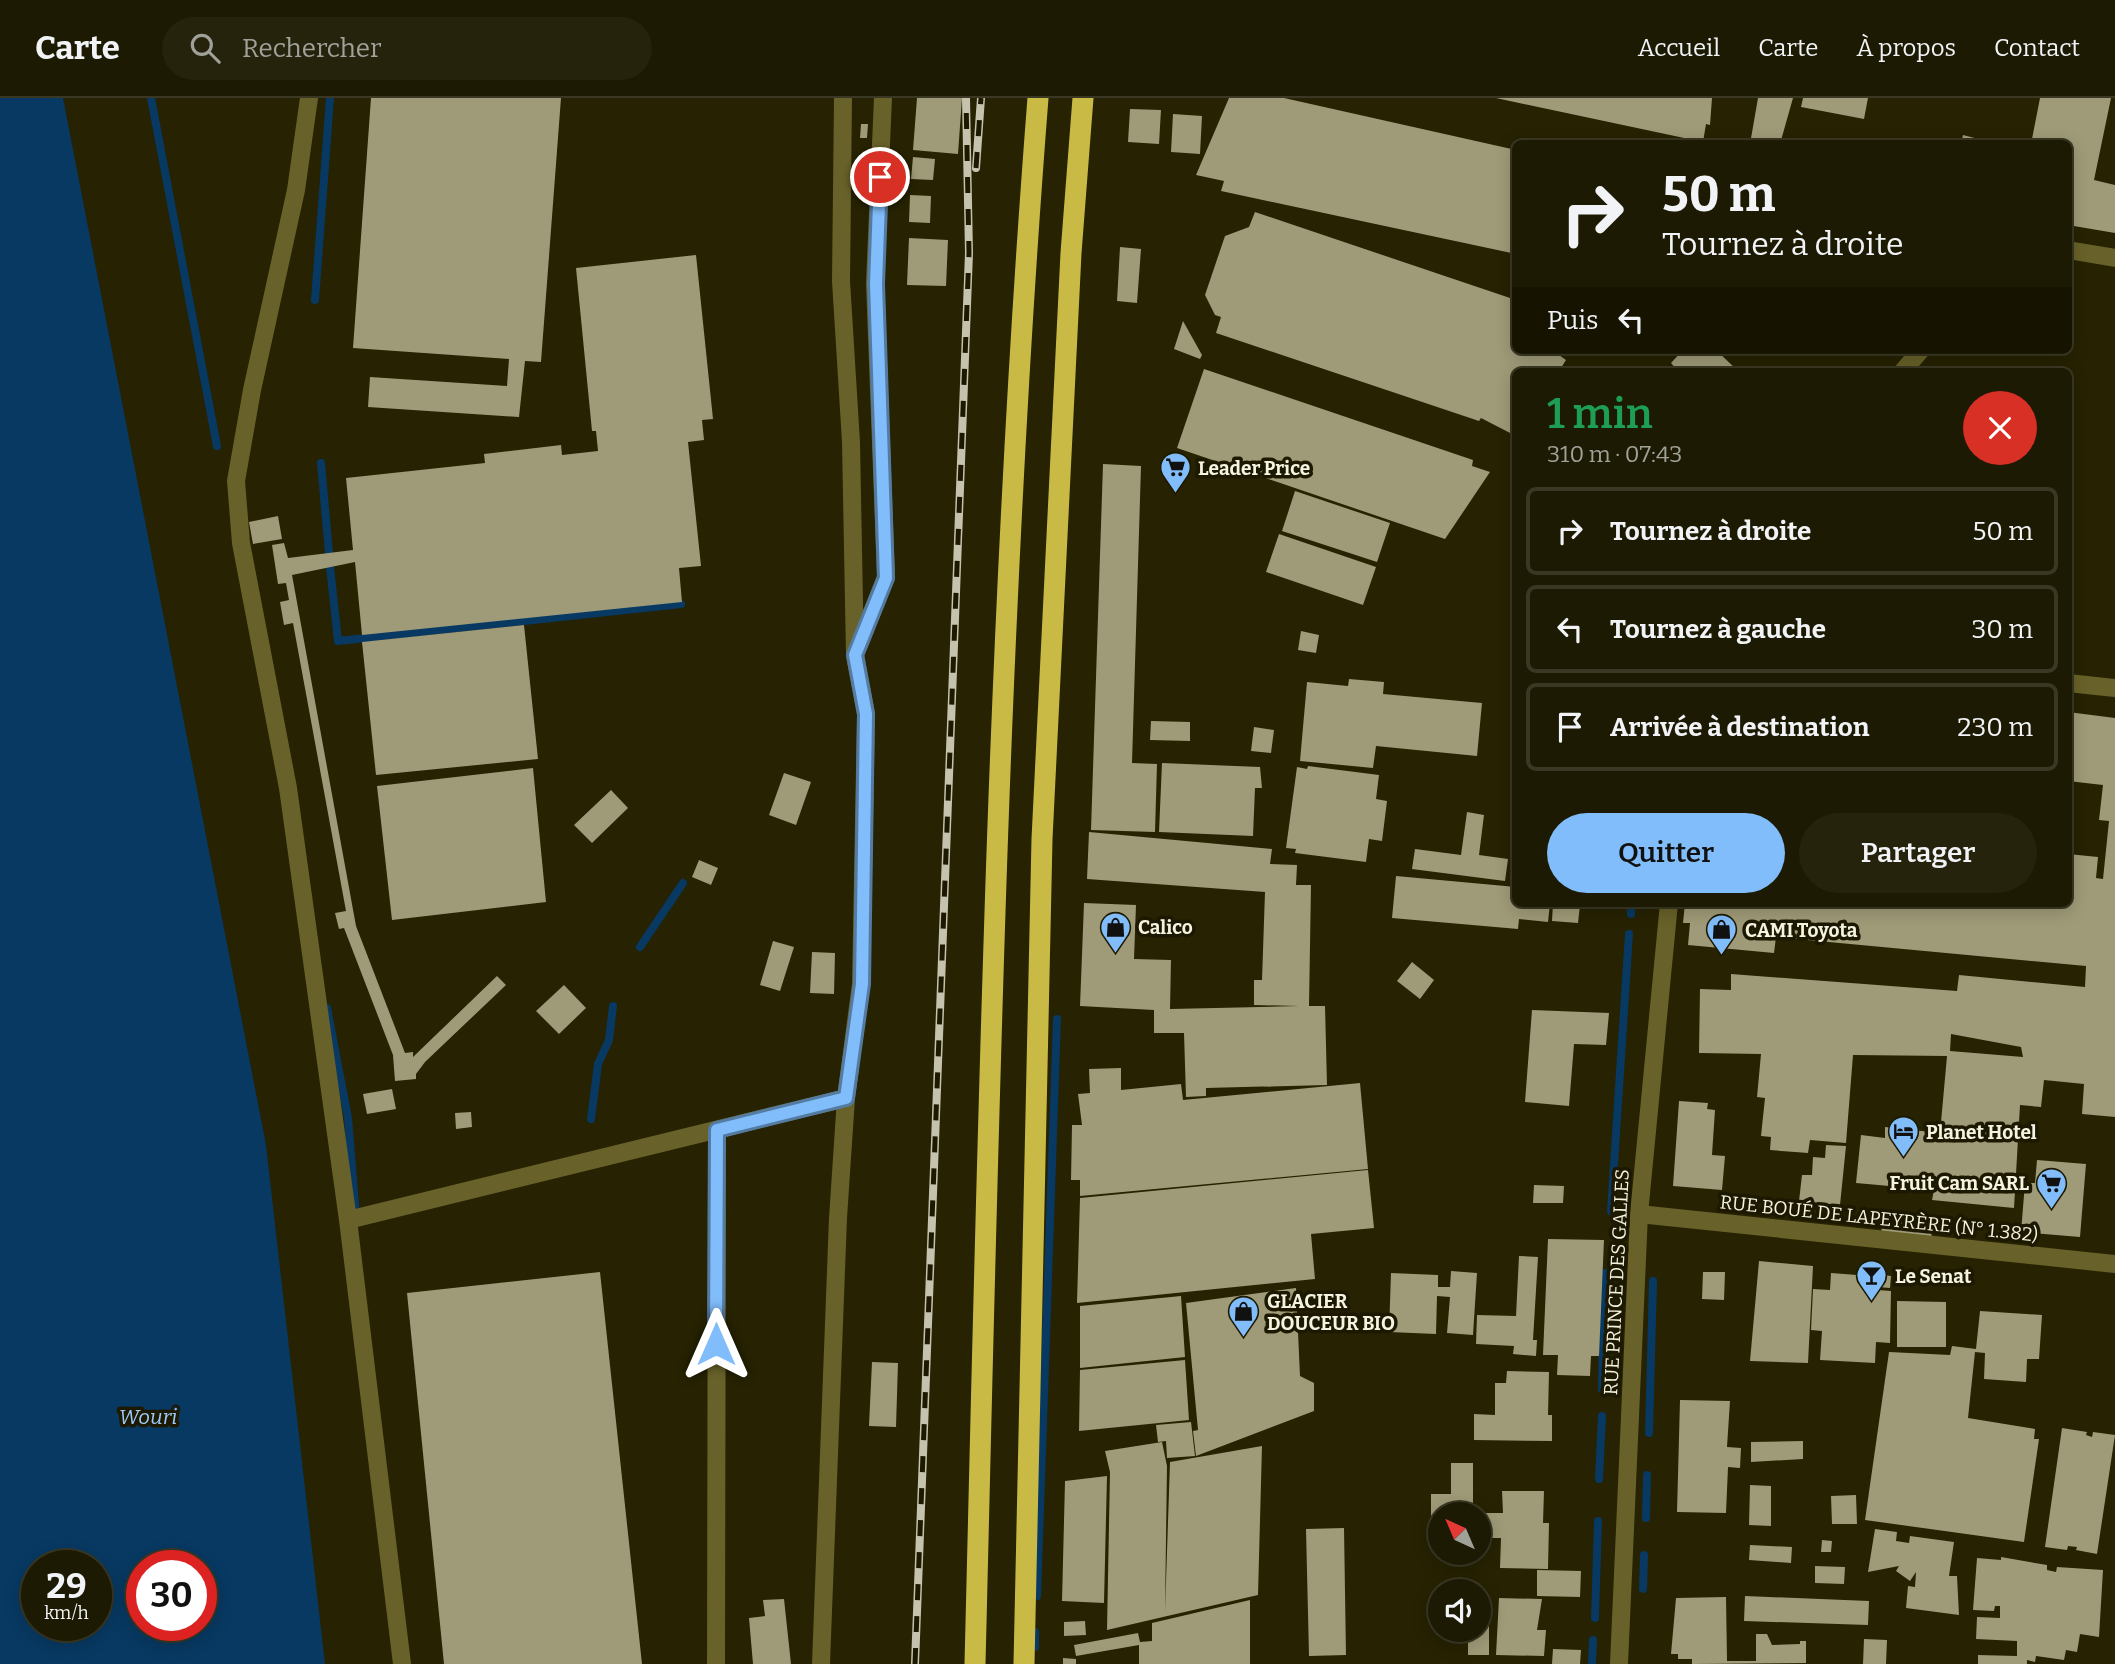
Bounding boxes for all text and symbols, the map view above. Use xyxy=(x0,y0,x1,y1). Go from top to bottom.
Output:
search box xyxy=(162,17,652,80)
text: Carte xyxy=(35,28,120,68)
icon: search xyxy=(186,29,224,67)
text: Rechercher xyxy=(242,33,382,64)
text: Accueil xyxy=(1638,34,1720,62)
text: Carte xyxy=(1758,34,1818,62)
text: À propos xyxy=(1856,34,1956,62)
text: Contact xyxy=(1994,34,2080,62)
pin xyxy=(850,147,910,207)
icon: arrive xyxy=(861,158,899,196)
text: 50 m xyxy=(1662,165,1775,224)
icon: right xyxy=(1547,168,1638,259)
text: Tournez à droite xyxy=(1662,225,1904,263)
icon: left xyxy=(1612,301,1650,339)
text: Puis xyxy=(1547,305,1598,336)
text: 1 min xyxy=(1547,389,1653,439)
button: close xyxy=(1963,391,2037,465)
text: 310 m · 07:43 xyxy=(1547,440,1682,468)
supermarket icon: Leader Price xyxy=(1158,451,1192,495)
place label: Leader Price xyxy=(1198,457,1310,480)
icon: right xyxy=(1551,512,1589,550)
text: Tournez à droite xyxy=(1610,516,1811,547)
text: 50 m xyxy=(1972,516,2033,547)
icon: left xyxy=(1551,610,1589,648)
text: Tournez à gauche xyxy=(1610,614,1826,645)
text: 30 m xyxy=(1972,614,2033,645)
icon: arrive xyxy=(1551,708,1589,746)
text: Arrivée à destination xyxy=(1610,712,1869,743)
text: 230 m xyxy=(1957,712,2033,743)
button: Quitter xyxy=(1547,813,1785,893)
button: Partager xyxy=(1799,813,2037,893)
shop icon: Calico xyxy=(1098,910,1132,954)
shop icon: CAMI Toyota xyxy=(1705,913,1739,957)
place label: Calico xyxy=(1138,916,1193,939)
place label: CAMI Toyota xyxy=(1745,919,1858,942)
hotel icon: Planet Hotel xyxy=(1886,1115,1920,1159)
place label: Planet Hotel xyxy=(1926,1121,2037,1144)
supermarket icon: Fruit Cam SARL xyxy=(2035,1166,2069,1210)
street label: RUE PRINCE DES GALLES xyxy=(1599,1168,1634,1396)
place label: Fruit Cam SARL xyxy=(1889,1172,2029,1195)
street label: RUE BOUÉ DE LAPEYRÈRE (N° 1.382) xyxy=(1719,1190,2039,1247)
bar icon: Le Senat xyxy=(1855,1259,1889,1303)
place label: Le Senat xyxy=(1895,1265,1972,1288)
place label: GLACIER DOUCEUR BIO xyxy=(1267,1290,1395,1335)
shop icon: GLACIER DOUCEUR BIO xyxy=(1227,1295,1261,1339)
position arrow xyxy=(679,1307,753,1381)
water label: Wouri xyxy=(119,1404,177,1430)
north arrow xyxy=(1428,1502,1491,1564)
map controls xyxy=(1428,1502,1491,1642)
speed limit sign: 30 xyxy=(126,1550,217,1641)
text: 29 xyxy=(46,1565,87,1607)
button: sound xyxy=(1428,1579,1491,1642)
text: km/h xyxy=(44,1602,89,1624)

